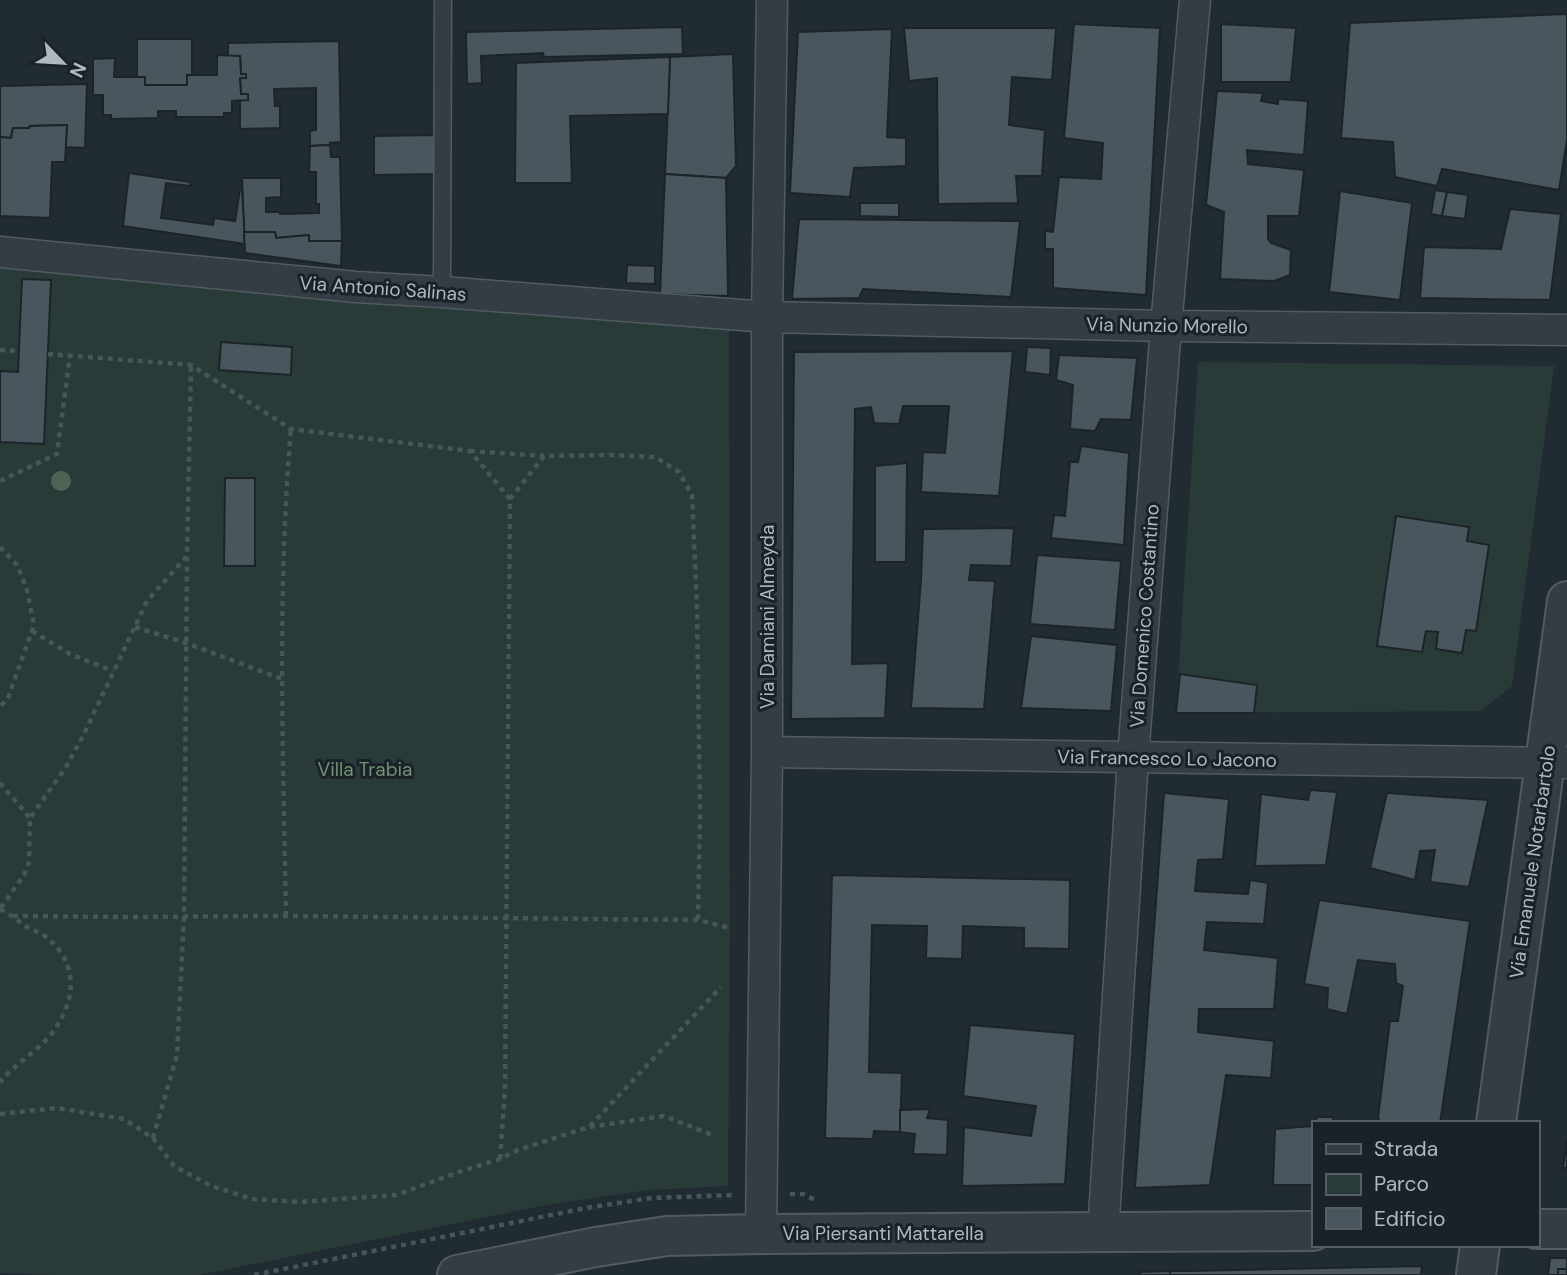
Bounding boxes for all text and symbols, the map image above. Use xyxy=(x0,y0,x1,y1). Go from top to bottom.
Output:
north arrow xyxy=(28,28,98,98)
text: N xyxy=(64,58,92,82)
street label: Via Antonio Salinas xyxy=(299,270,467,307)
street label: Via Nunzio Morello xyxy=(1086,312,1248,339)
street label: Via Domenico Costantino xyxy=(1124,503,1165,729)
street label: Via Damiani Almeyda xyxy=(755,525,780,709)
street label: Via Francesco Lo Jacono xyxy=(1057,744,1277,773)
street label: Via Emanuele Notarbartolo xyxy=(1504,744,1561,980)
park label: Villa Trabia xyxy=(318,757,412,782)
legend xyxy=(1312,1121,1539,1247)
text: Strada xyxy=(1374,1135,1438,1163)
text: Parco xyxy=(1374,1170,1429,1198)
text: Edificio xyxy=(1374,1205,1445,1233)
street label: Via Piersanti Mattarella xyxy=(782,1221,984,1246)

